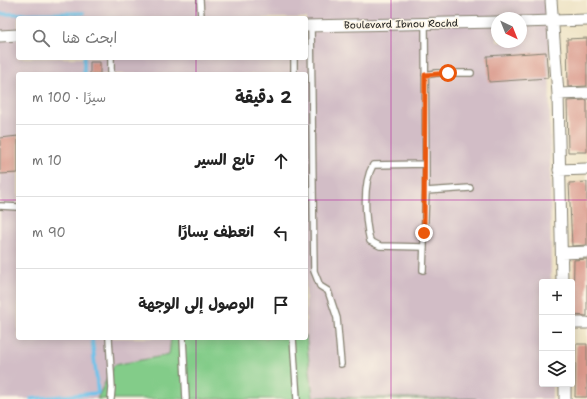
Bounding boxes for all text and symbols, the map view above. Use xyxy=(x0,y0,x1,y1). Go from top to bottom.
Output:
north arrow xyxy=(491,12,527,48)
search box xyxy=(16,16,308,60)
street label: Boulevard Ibnou Rochd xyxy=(344,16,459,31)
icon: search xyxy=(30,27,52,49)
text: ابحث هنا xyxy=(62,28,117,48)
route start xyxy=(439,64,457,82)
text: 2 دقيقة xyxy=(235,86,292,108)
text: سيرًا · 100 m xyxy=(32,89,106,106)
text: تابع السير xyxy=(195,150,254,170)
icon: ahead xyxy=(270,150,292,172)
text: 10 m xyxy=(32,152,62,169)
text: انعطف يسارًا xyxy=(178,222,254,242)
icon: left xyxy=(270,222,292,244)
text: 90 m xyxy=(32,224,66,241)
route end xyxy=(415,224,433,242)
map controls xyxy=(539,279,575,387)
button: + xyxy=(539,279,575,315)
text: الوصول إلى الوجهة xyxy=(138,294,254,314)
icon: arrive xyxy=(270,294,292,316)
button: − xyxy=(539,315,575,351)
button: layers xyxy=(539,351,575,387)

